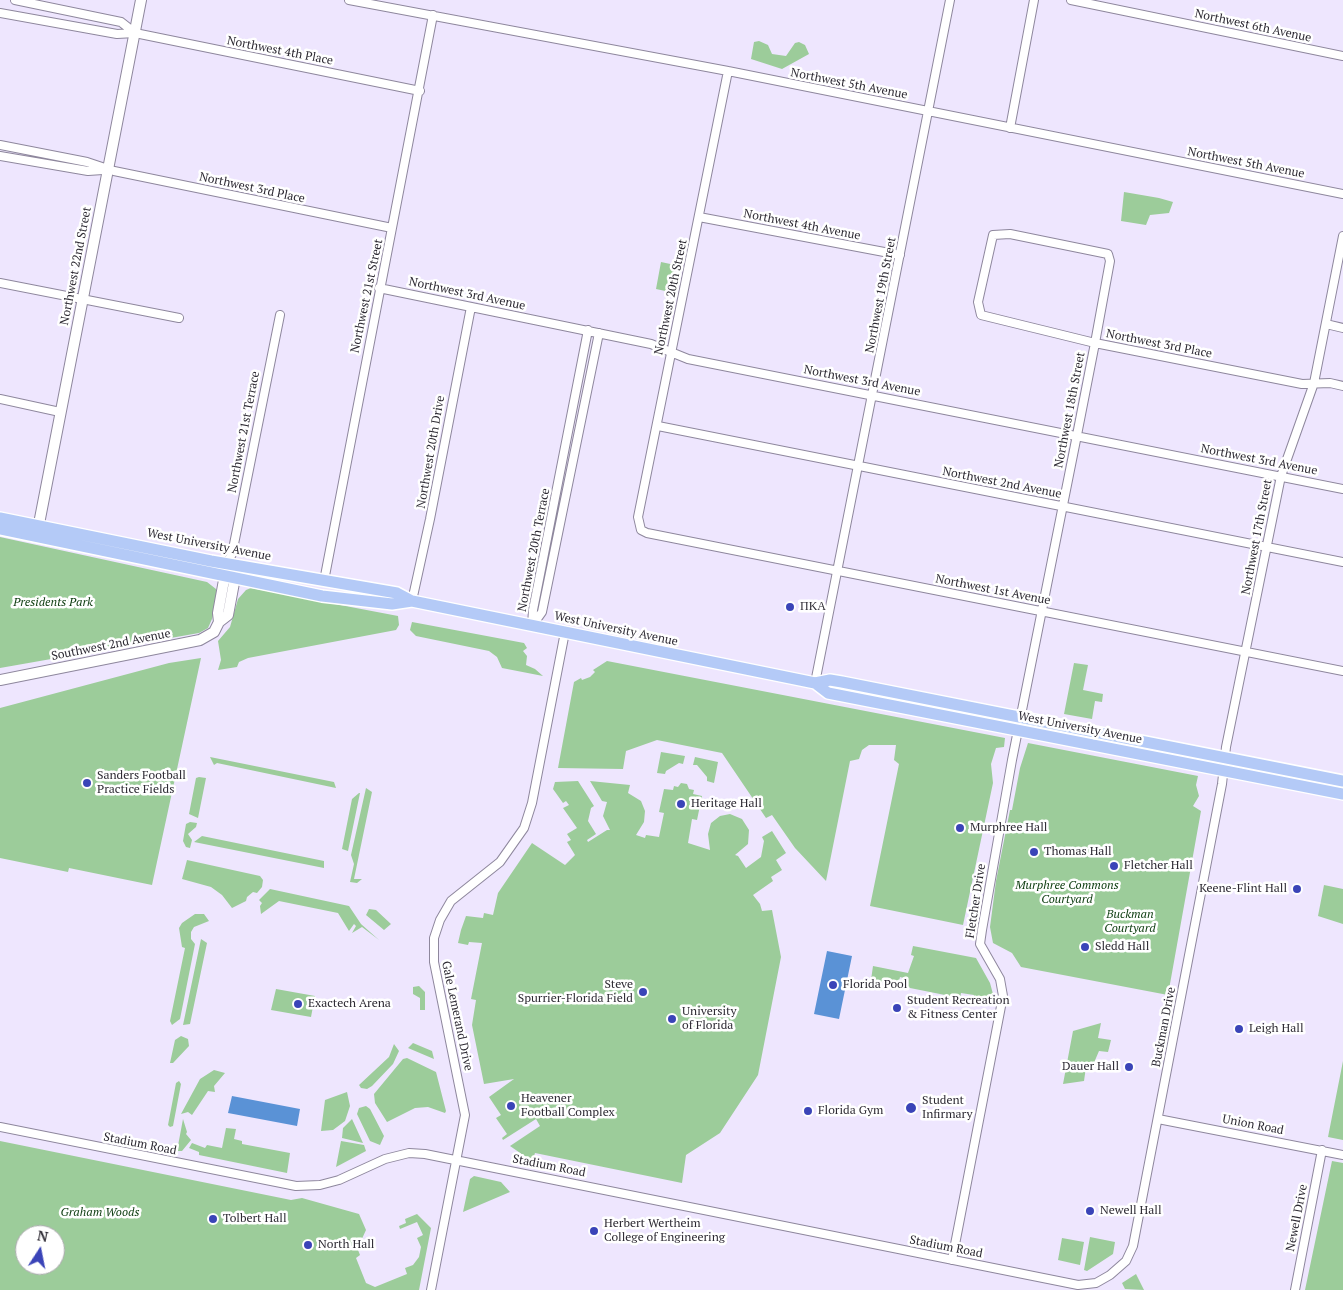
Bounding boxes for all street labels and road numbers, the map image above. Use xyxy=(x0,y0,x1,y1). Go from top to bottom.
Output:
street label: Northwest 6th Avenue xyxy=(1193,7,1313,45)
street label: Northwest 4th Place xyxy=(226,34,334,68)
street label: Northwest 5th Avenue xyxy=(789,66,909,102)
street label: Northwest 5th Avenue xyxy=(1186,145,1306,181)
street label: Northwest 3rd Place xyxy=(198,170,306,206)
street label: Northwest 22nd Street xyxy=(57,206,95,326)
street label: Northwest 4th Avenue xyxy=(742,207,862,243)
street label: Northwest 19th Street xyxy=(863,236,899,354)
street label: Northwest 21st Street xyxy=(348,238,386,354)
street label: Northwest 20th Street xyxy=(652,238,690,356)
street label: Northwest 3rd Avenue xyxy=(408,275,526,313)
street label: Northwest 3rd Place xyxy=(1105,327,1213,361)
street label: Northwest 18th Street xyxy=(1052,351,1088,469)
street label: Northwest 3rd Avenue xyxy=(802,363,922,399)
street label: Northwest 21st Terrace xyxy=(225,370,263,494)
street label: Northwest 20th Drive xyxy=(414,394,448,510)
street label: Northwest 3rd Avenue xyxy=(1199,442,1319,478)
street label: Northwest 2nd Avenue xyxy=(941,464,1063,502)
street label: Northwest 17th Street xyxy=(1239,478,1275,596)
street label: Northwest 20th Terrace xyxy=(515,487,553,613)
street label: West University Avenue xyxy=(146,526,272,564)
street label: Northwest 1st Avenue xyxy=(934,572,1052,608)
street label: West University Avenue xyxy=(553,609,679,649)
street label: Southwest 2nd Avenue xyxy=(50,626,172,664)
street label: West University Avenue xyxy=(1017,709,1143,747)
street label: Fletcher Drive xyxy=(963,863,989,939)
street label: Gale Lemerand Drive xyxy=(438,960,476,1072)
street label: Buckman Drive xyxy=(1149,986,1179,1068)
street label: Union Road xyxy=(1221,1112,1285,1138)
street label: Stadium Road xyxy=(102,1130,178,1158)
street label: Stadium Road xyxy=(511,1152,587,1180)
street label: Newell Drive xyxy=(1283,1183,1311,1253)
street label: Stadium Road xyxy=(908,1233,984,1261)

